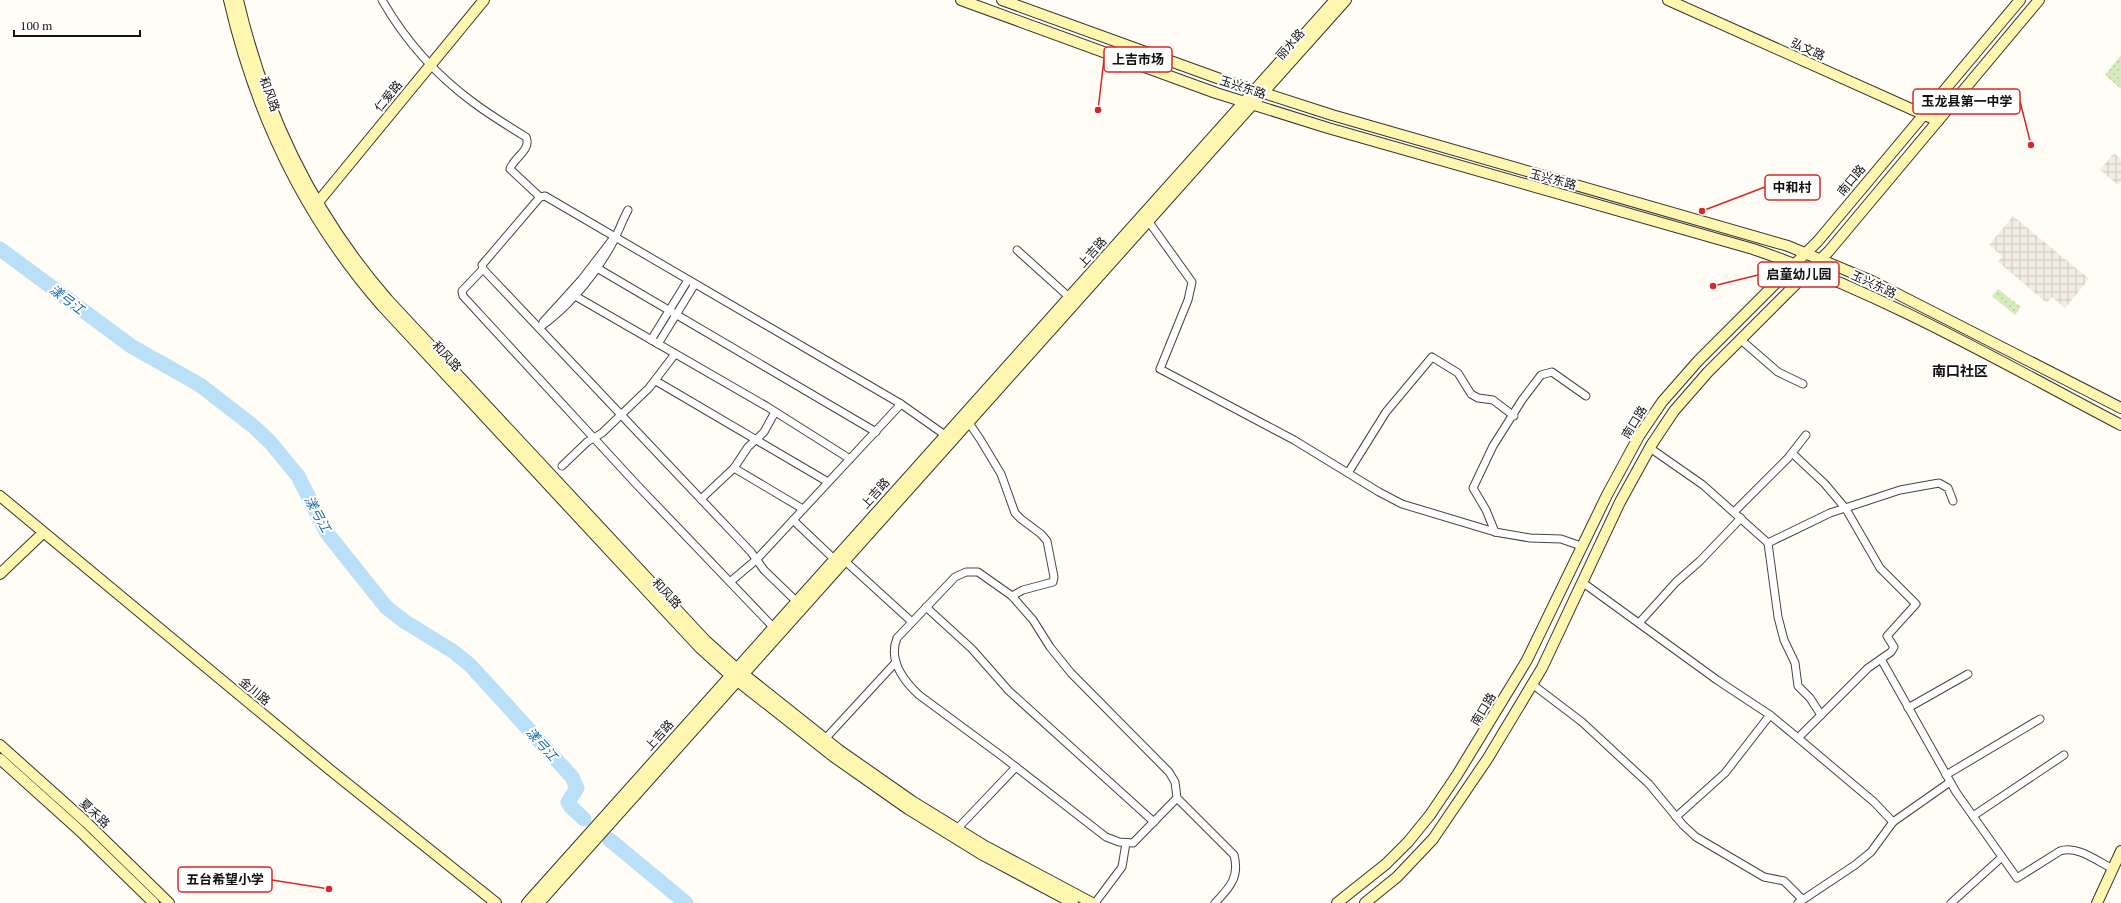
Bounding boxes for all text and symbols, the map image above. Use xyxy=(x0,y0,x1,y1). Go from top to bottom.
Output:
scale bar xyxy=(14,12,140,38)
text: 100 m xyxy=(20,18,53,33)
street label: 丽水路 xyxy=(1273,25,1307,63)
street label: 弘文路 xyxy=(1788,35,1828,63)
callout: 上吉市场 xyxy=(1104,47,1172,72)
text: 上吉市场 xyxy=(1112,50,1164,68)
street label: 玉兴东路 xyxy=(1218,72,1268,102)
street label: 和风路 xyxy=(257,75,283,113)
street label: 仁爱路 xyxy=(371,77,405,115)
callout: 玉龙县第一中学 xyxy=(1913,89,2020,114)
text: 玉龙县第一中学 xyxy=(1921,92,2013,110)
street label: 南口路 xyxy=(1834,161,1868,199)
street label: 玉兴东路 xyxy=(1528,166,1578,192)
callout: 中和村 xyxy=(1765,175,1820,200)
text: 中和村 xyxy=(1772,178,1812,196)
street label: 上吉路 xyxy=(1074,234,1110,270)
callout: 启童幼儿园 xyxy=(1758,262,1839,287)
text: 启童幼儿园 xyxy=(1766,265,1832,283)
street label: 玉兴东路 xyxy=(1849,267,1899,301)
water label: 漾弓江 xyxy=(46,280,90,319)
street label: 和风路 xyxy=(429,338,465,374)
district label: 南口社区 xyxy=(1932,361,1988,380)
street label: 南口路 xyxy=(1618,403,1650,441)
street label: 上吉路 xyxy=(857,475,893,511)
water label: 漾弓江 xyxy=(301,493,336,537)
street label: 和风路 xyxy=(649,575,685,611)
street label: 金川路 xyxy=(236,674,274,708)
street label: 南口路 xyxy=(1467,690,1499,728)
street label: 上吉路 xyxy=(641,717,677,753)
water label: 漾弓江 xyxy=(522,723,563,766)
street label: 夏禾路 xyxy=(77,795,113,831)
callout: 五台希望小学 xyxy=(178,867,272,892)
text: 五台希望小学 xyxy=(186,870,264,888)

